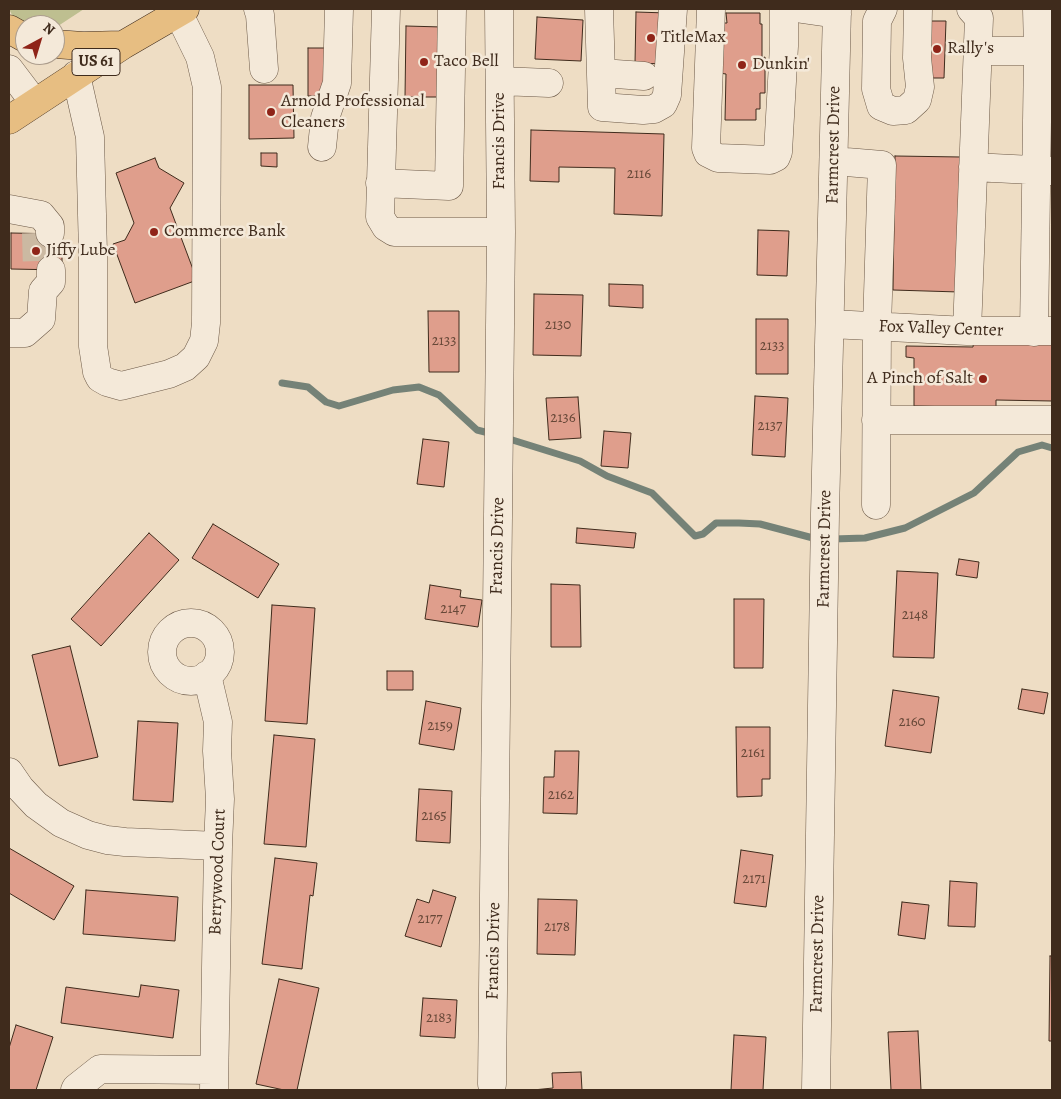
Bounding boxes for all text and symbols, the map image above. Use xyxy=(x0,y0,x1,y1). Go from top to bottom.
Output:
north arrow xyxy=(15,15,65,65)
text: N xyxy=(39,18,59,39)
place label: TitleMax xyxy=(661,27,726,49)
marker: TitleMax xyxy=(645,32,657,44)
place label: Rally's xyxy=(947,38,994,60)
marker: Rally's xyxy=(931,43,943,55)
road number: US 61 xyxy=(72,48,120,76)
place label: Taco Bell xyxy=(434,51,499,73)
place label: Dunkin' xyxy=(752,54,810,76)
marker: Taco Bell xyxy=(418,56,430,68)
marker: Dunkin' xyxy=(736,59,748,71)
street label: Farmcrest Drive xyxy=(822,86,846,204)
place label: Arnold Professional Cleaners xyxy=(281,91,425,134)
street label: Francis Drive xyxy=(489,92,511,190)
marker: Arnold Professional Cleaners xyxy=(265,106,277,118)
house number: 2116 xyxy=(627,165,651,183)
place label: Commerce Bank xyxy=(164,221,286,243)
marker: Commerce Bank xyxy=(148,226,160,238)
place label: Jiffy Lube xyxy=(46,240,116,262)
marker: Jiffy Lube xyxy=(30,245,42,257)
house number: 2130 xyxy=(545,316,571,334)
street label: Fox Valley Center xyxy=(878,316,1004,342)
house number: 2133 xyxy=(432,332,456,350)
house number: 2133 xyxy=(760,337,784,355)
place label: A Pinch of Salt xyxy=(867,368,973,390)
marker: A Pinch of Salt xyxy=(977,373,989,385)
house number: 2136 xyxy=(550,409,576,427)
house number: 2137 xyxy=(758,417,782,435)
street label: Farmcrest Drive xyxy=(813,490,837,608)
street label: Francis Drive xyxy=(486,497,510,595)
house number: 2147 xyxy=(440,600,466,618)
house number: 2148 xyxy=(902,606,928,624)
house number: 2160 xyxy=(898,713,926,731)
house number: 2159 xyxy=(427,717,453,735)
house number: 2161 xyxy=(741,744,765,762)
house number: 2162 xyxy=(548,786,574,804)
house number: 2165 xyxy=(421,807,447,825)
street label: Berrywood Court xyxy=(205,808,231,936)
house number: 2171 xyxy=(742,870,766,888)
street label: Farmcrest Drive xyxy=(806,895,830,1013)
street label: Francis Drive xyxy=(482,902,506,1000)
house number: 2177 xyxy=(418,910,442,928)
house number: 2178 xyxy=(544,918,570,936)
house number: 2183 xyxy=(426,1009,452,1027)

